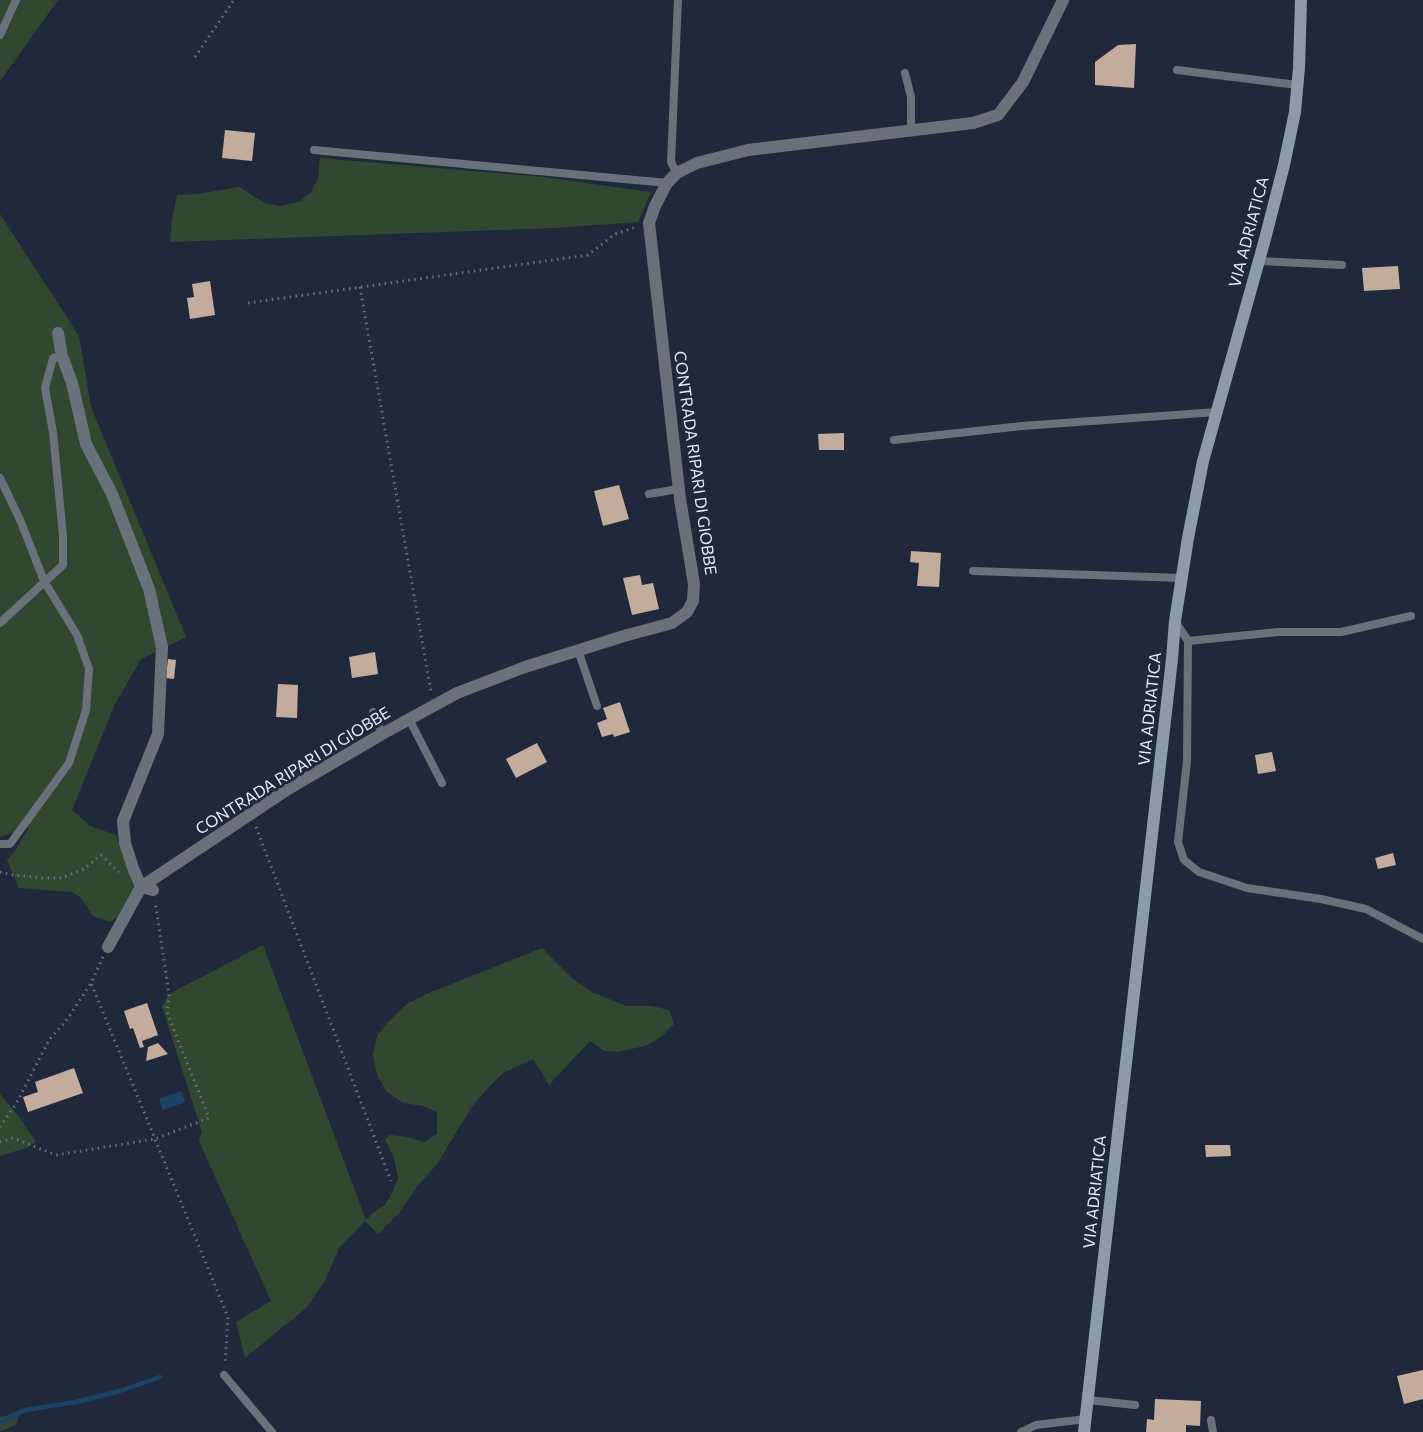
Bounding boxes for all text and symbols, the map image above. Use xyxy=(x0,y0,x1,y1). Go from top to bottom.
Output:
street label: VIA ADRIATICA xyxy=(1225,174,1273,290)
street label: CONTRADA RIPARI DI GIOBBE xyxy=(670,350,720,576)
street label: VIA ADRIATICA xyxy=(1134,651,1166,767)
street label: CONTRADA RIPARI DI GIOBBE xyxy=(192,703,394,839)
street label: VIA ADRIATICA xyxy=(1079,1134,1111,1250)

